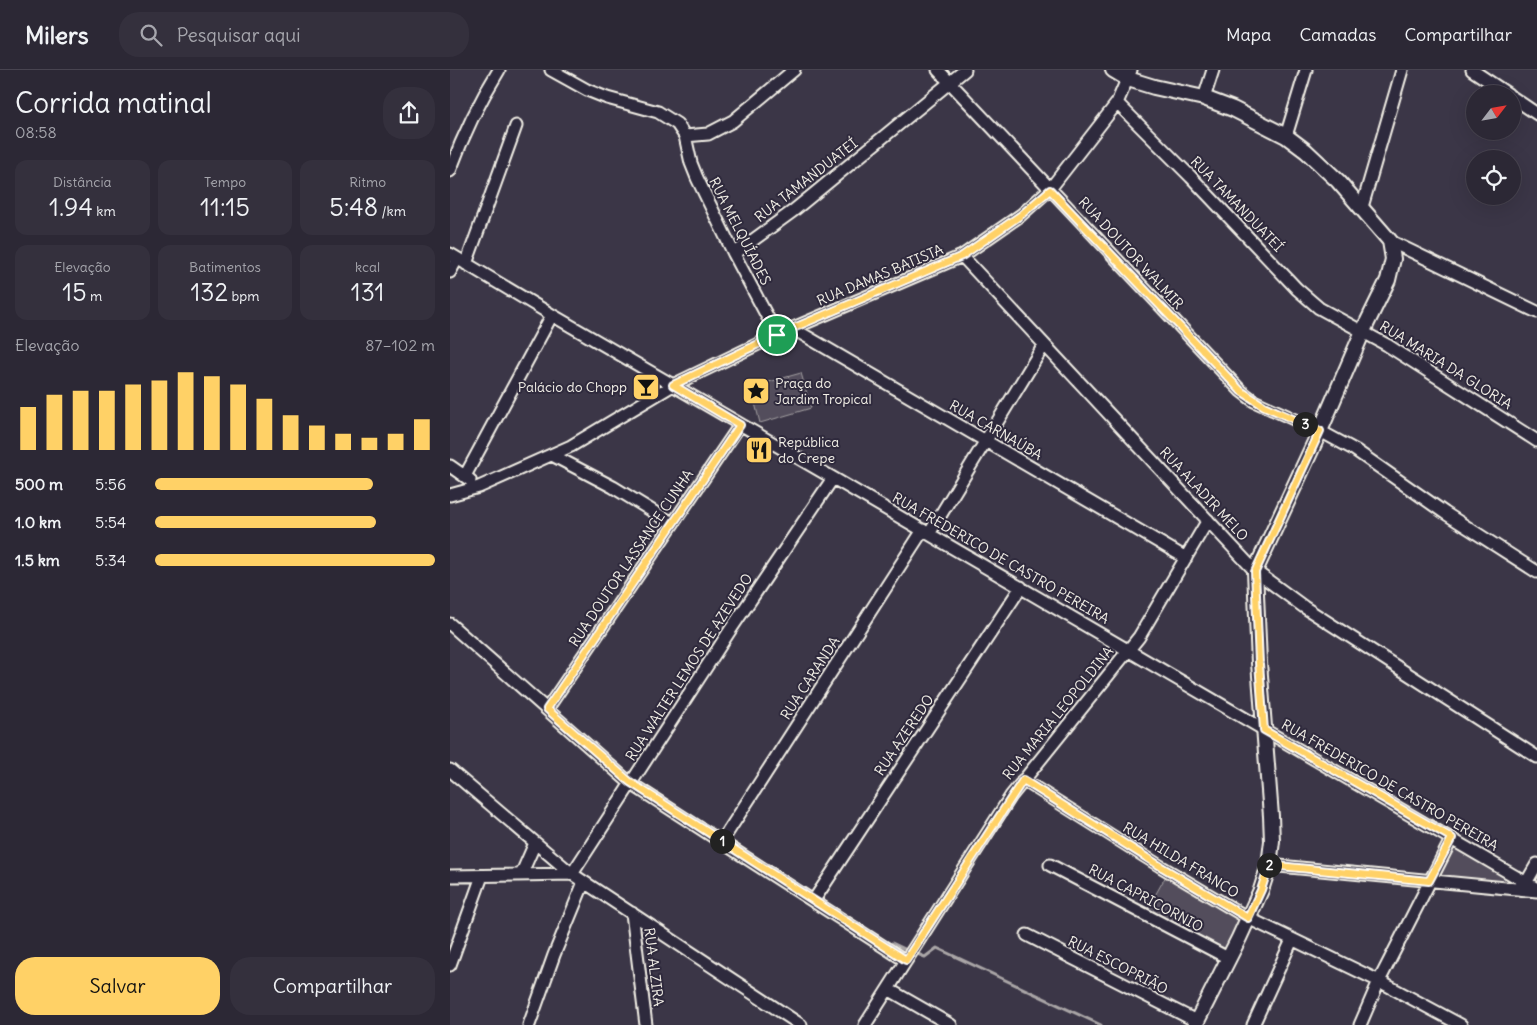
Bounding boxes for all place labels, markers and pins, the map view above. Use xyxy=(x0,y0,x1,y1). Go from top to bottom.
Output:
pin xyxy=(756,314,798,356)
bar icon: Palácio do Chopp xyxy=(631,372,661,402)
place label: Praça do Jardim Tropical xyxy=(775,374,872,408)
place icon: Praça do Jardim Tropical xyxy=(741,376,771,406)
place label: Palácio do Chopp xyxy=(518,378,627,396)
pin: 3 xyxy=(1292,412,1318,436)
place label: República do Crepe xyxy=(778,433,839,467)
restaurant icon: República do Crepe xyxy=(744,435,774,465)
pin: 1 xyxy=(710,828,734,854)
pin: 2 xyxy=(1256,852,1282,878)

